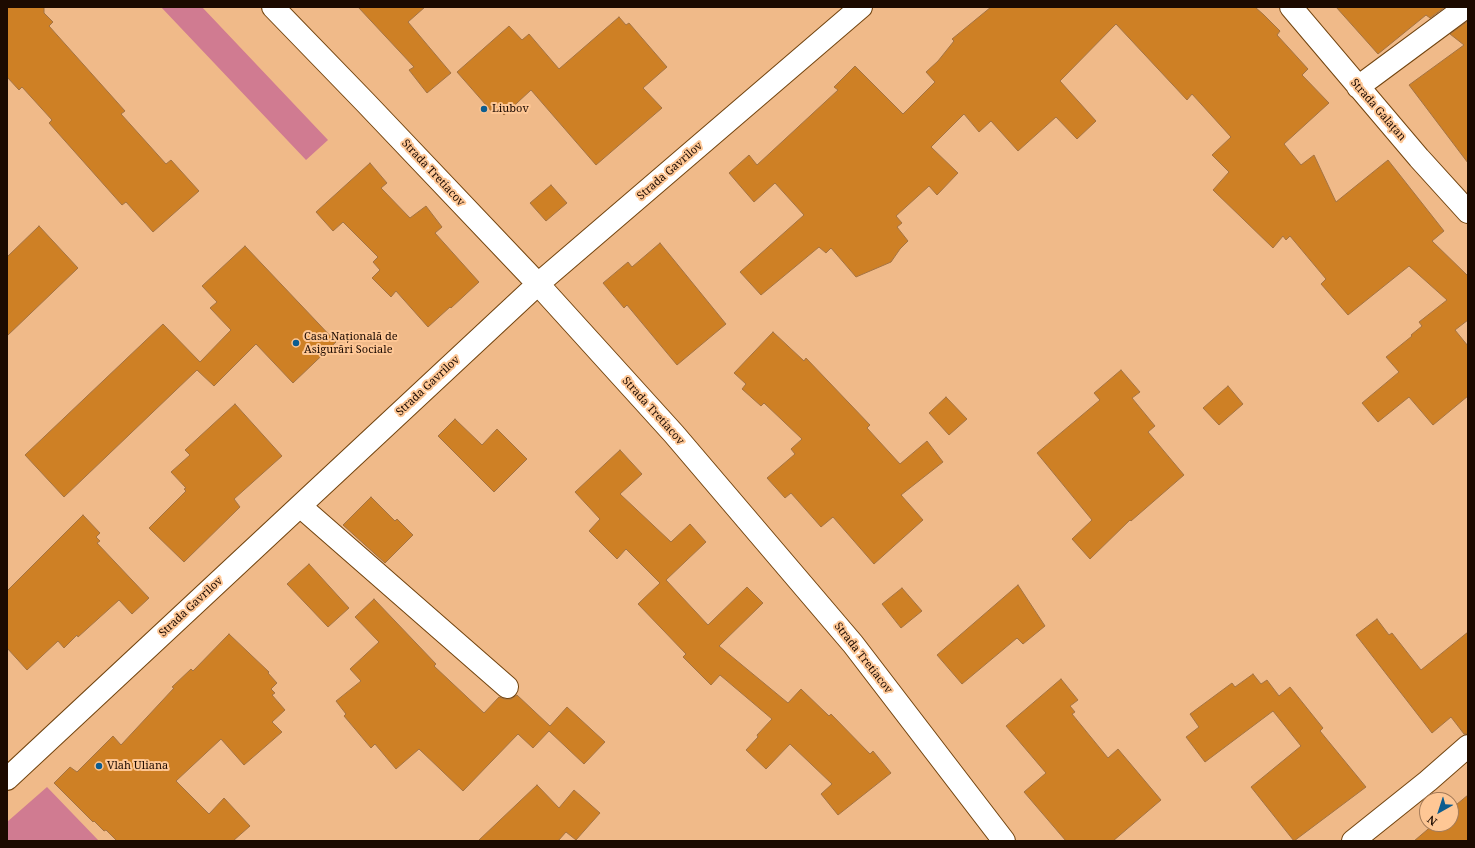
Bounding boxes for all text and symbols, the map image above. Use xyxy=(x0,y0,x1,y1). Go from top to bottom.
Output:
street label: Strada Galațan xyxy=(1348,76,1408,144)
place label: Liubov xyxy=(492,102,529,116)
marker: Liubov xyxy=(479,104,489,114)
street label: Strada Tretiacov xyxy=(399,137,467,209)
street label: Strada Gavrilov xyxy=(635,139,705,203)
place label: Casa Națională de Asigurări Sociale xyxy=(304,330,398,356)
marker: Casa Națională de Asigurări Sociale xyxy=(291,338,301,348)
street label: Strada Gavrilov xyxy=(393,353,463,419)
street label: Strada Tretiacov xyxy=(619,375,687,447)
street label: Strada Gavrilov xyxy=(156,574,226,640)
street label: Strada Tretiacov xyxy=(831,620,895,696)
place label: Vlah Uliana xyxy=(107,759,168,773)
marker: Vlah Uliana xyxy=(94,761,104,771)
north arrow xyxy=(1419,792,1459,832)
text: N xyxy=(1424,812,1440,829)

